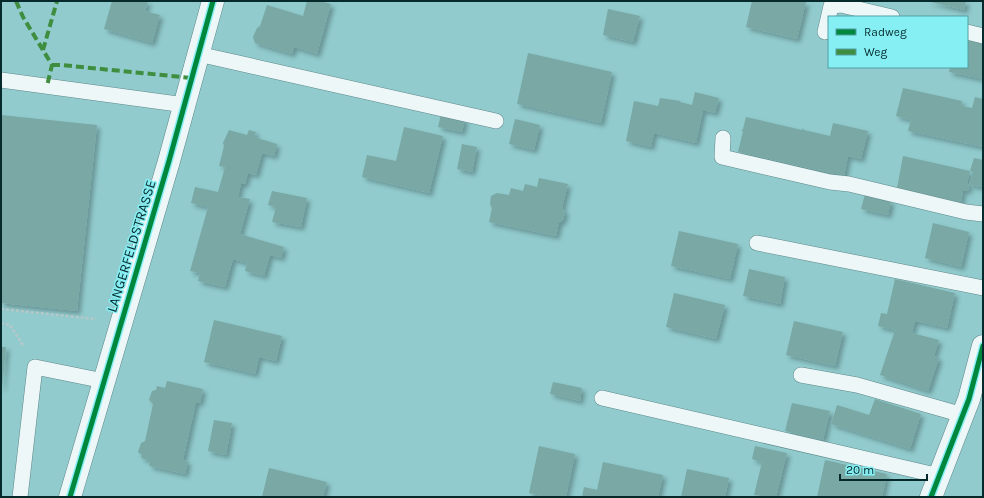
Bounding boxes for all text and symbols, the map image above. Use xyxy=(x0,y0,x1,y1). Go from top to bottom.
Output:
legend xyxy=(828,16,968,68)
text: Radweg xyxy=(864,25,907,39)
text: Weg xyxy=(864,45,888,59)
street label: LANGERFELDSTRASSE xyxy=(103,178,160,314)
scale bar xyxy=(840,456,927,482)
text: 20 m xyxy=(846,463,874,477)

